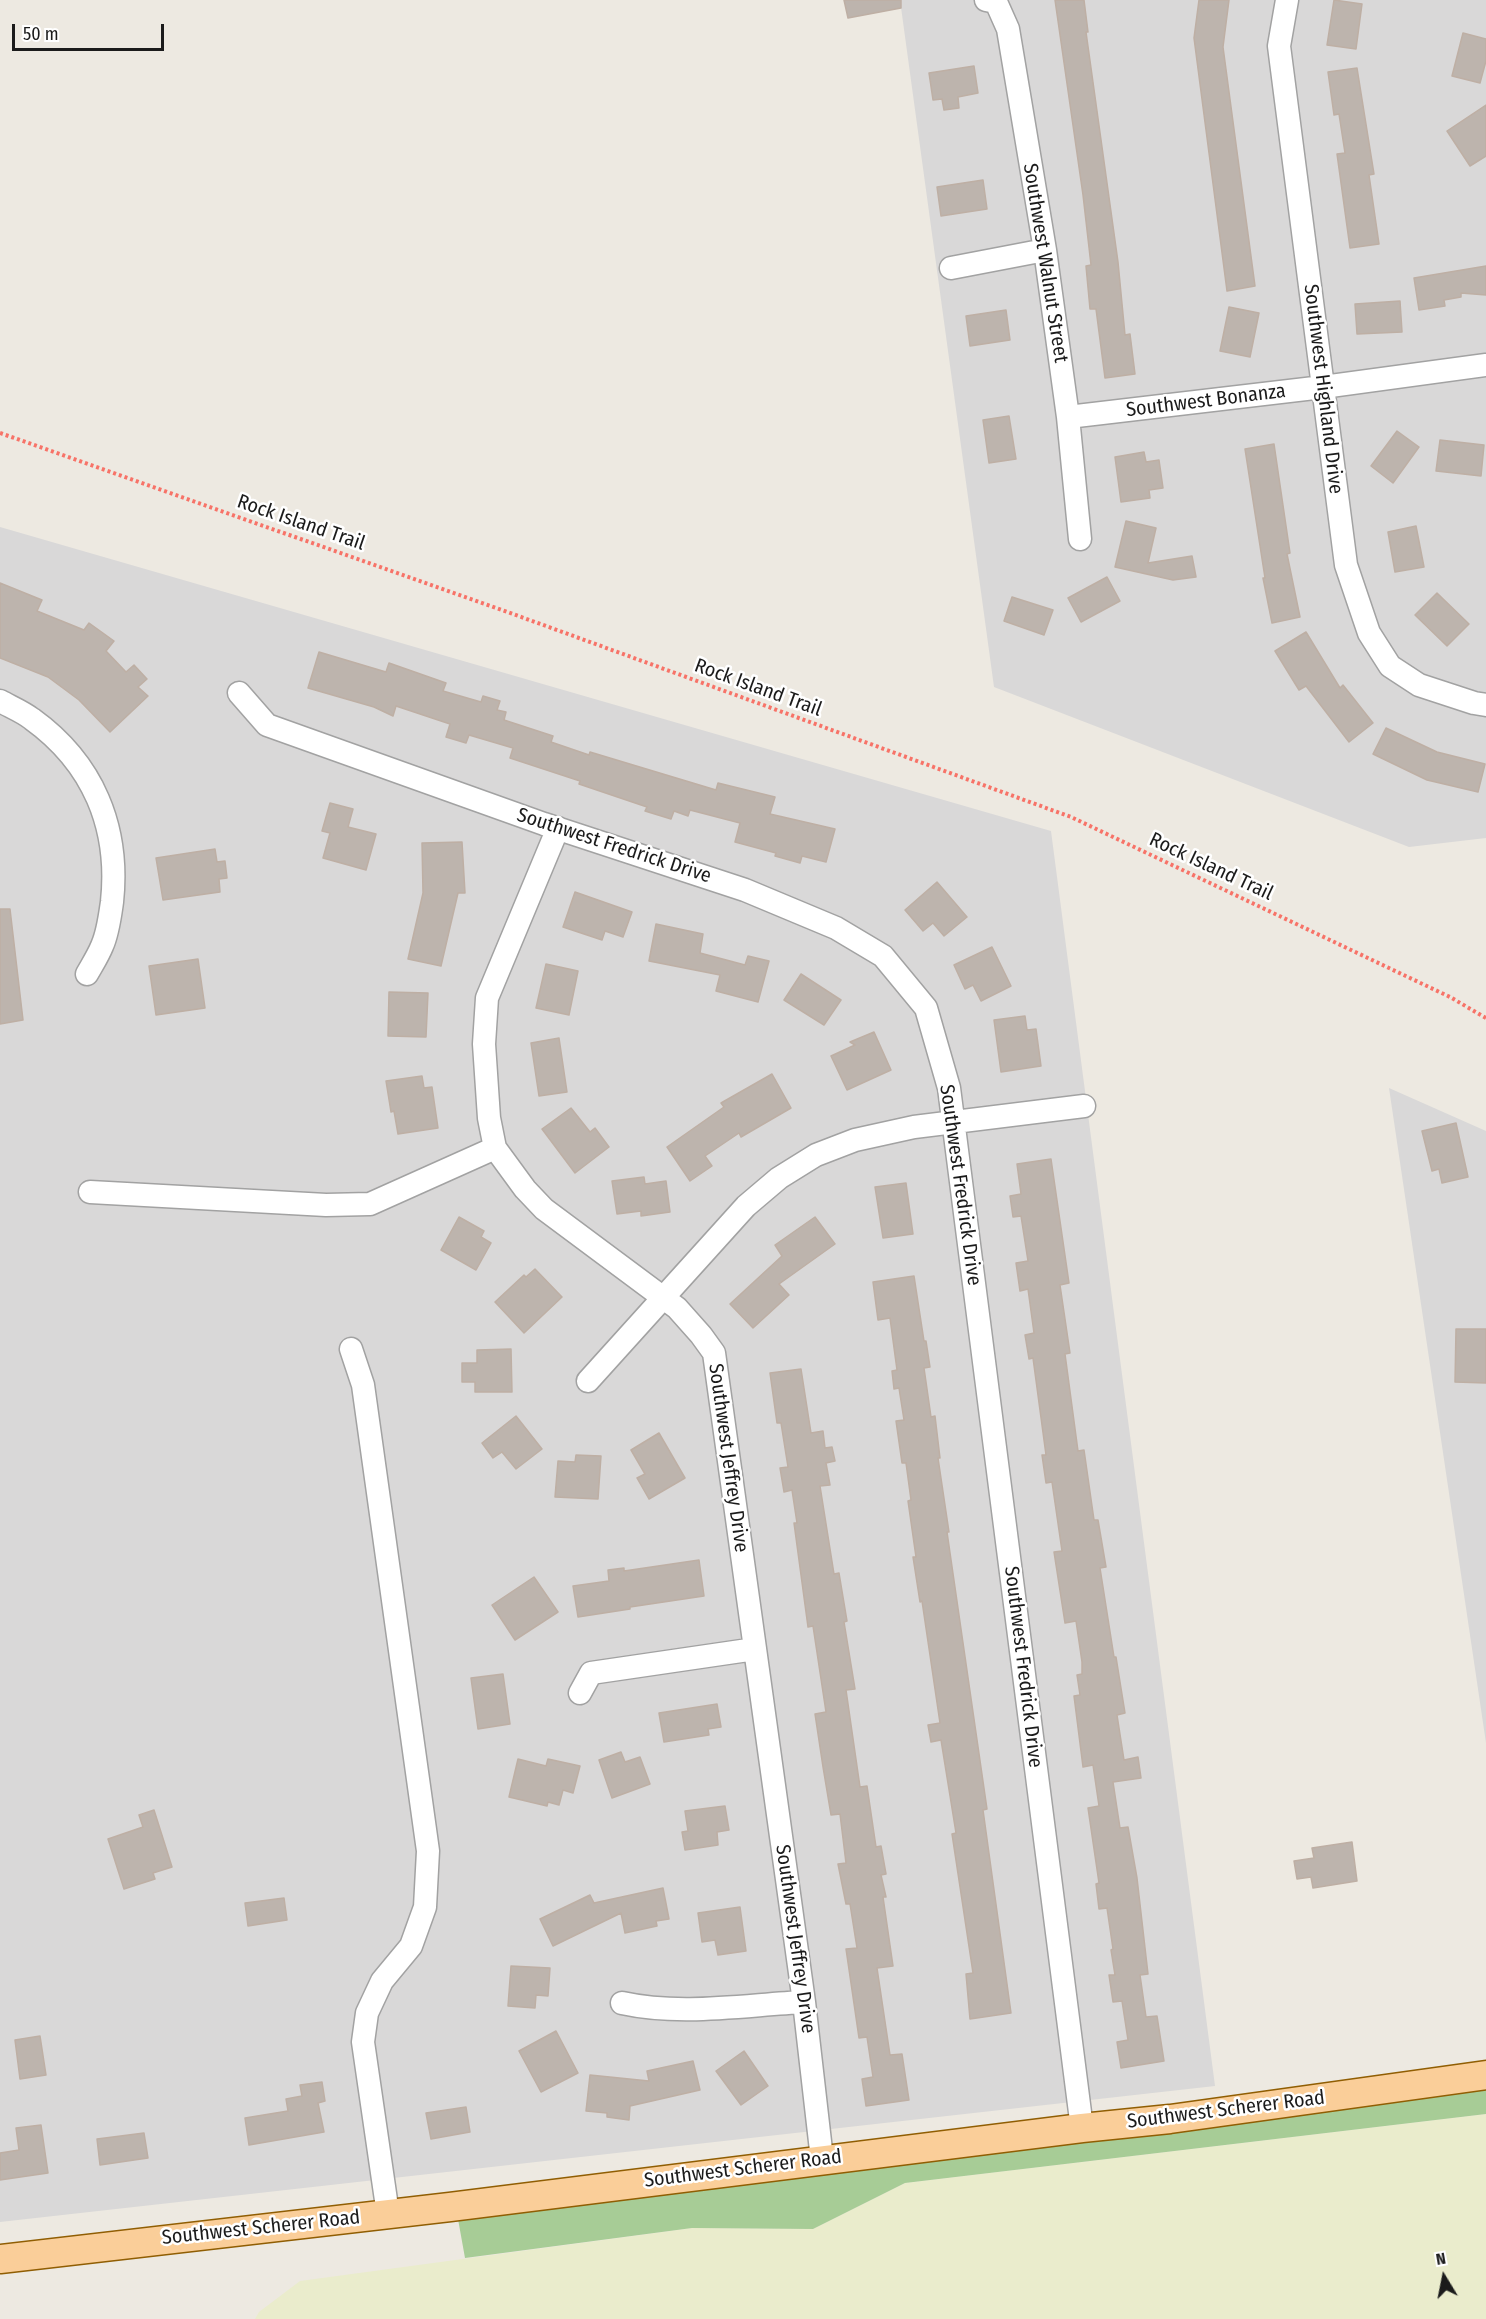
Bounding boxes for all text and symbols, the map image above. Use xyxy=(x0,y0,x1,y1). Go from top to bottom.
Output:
scale bar xyxy=(15,12,166,50)
text: 50 m xyxy=(23,23,59,45)
street label: Southwest Walnut Street xyxy=(1017,162,1073,364)
street label: Southwest Highland Drive xyxy=(1298,283,1348,495)
street label: Southwest Bonanza xyxy=(1125,379,1287,423)
street label: Rock Island Trail xyxy=(234,490,368,556)
street label: Rock Island Trail xyxy=(691,654,825,722)
street label: Southwest Fredrick Drive xyxy=(514,803,714,889)
street label: Rock Island Trail xyxy=(1145,828,1277,906)
street label: Southwest Fredrick Drive xyxy=(934,1083,986,1287)
street label: Southwest Jeffrey Drive xyxy=(703,1362,753,1554)
street label: Southwest Fredrick Drive xyxy=(999,1565,1047,1769)
street label: Southwest Jeffrey Drive xyxy=(770,1843,820,2035)
street label: Southwest Scherer Road xyxy=(1126,2086,1326,2134)
street label: Southwest Scherer Road xyxy=(643,2145,843,2193)
street label: Southwest Scherer Road xyxy=(161,2206,361,2250)
north arrow xyxy=(1414,2247,1474,2307)
text: N xyxy=(1434,2249,1447,2269)

